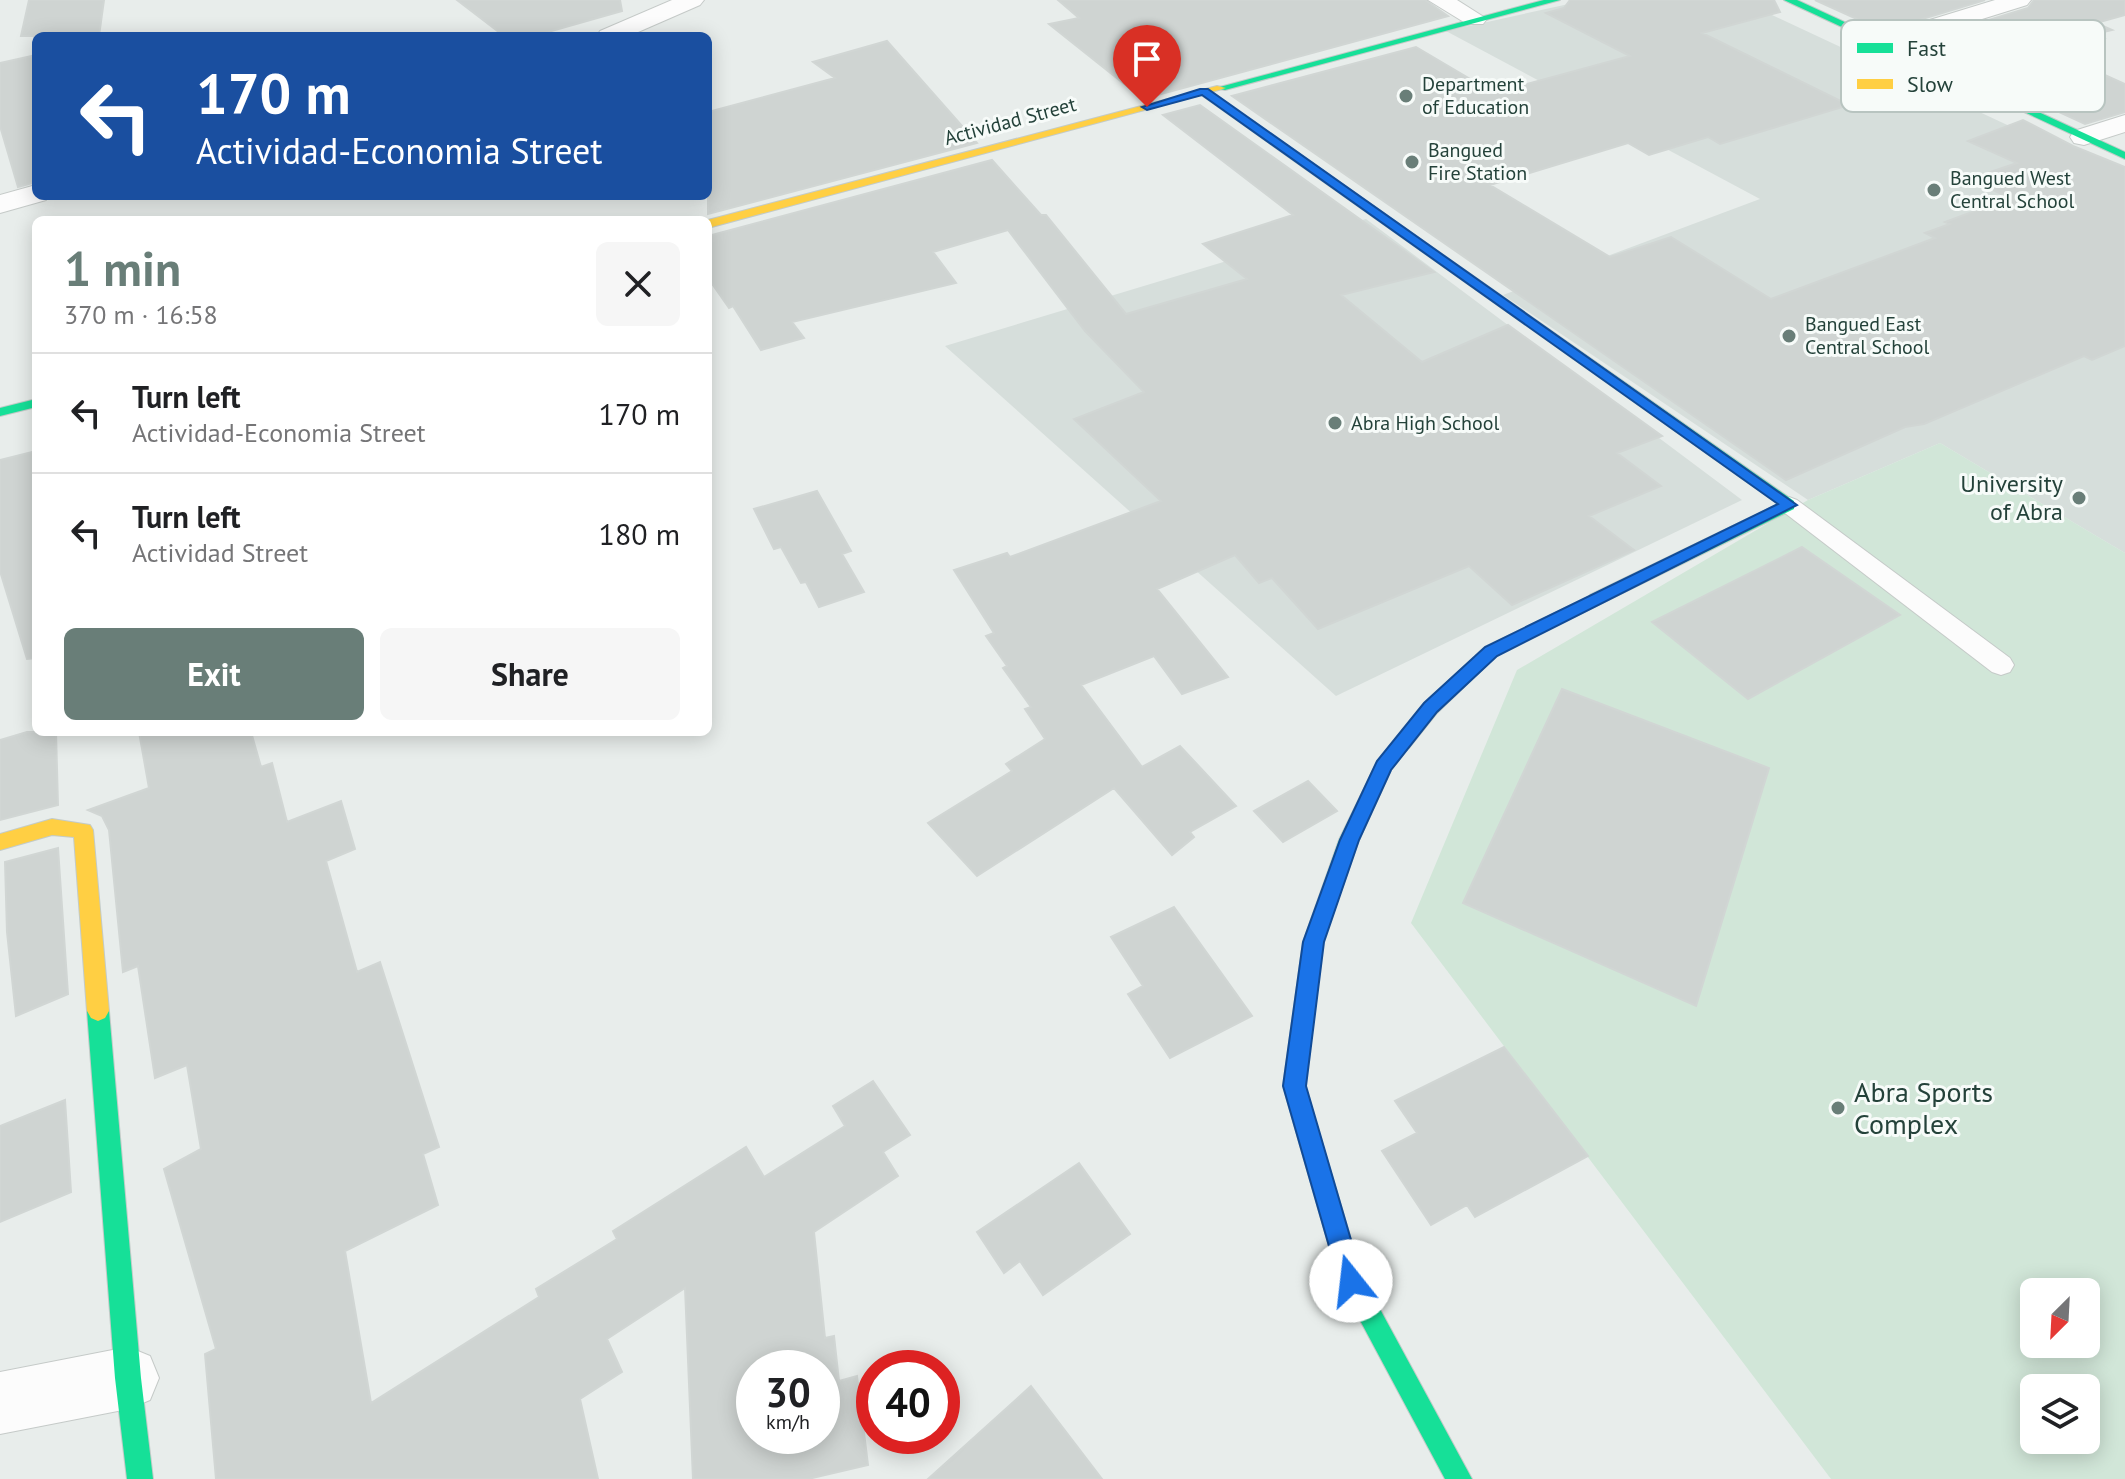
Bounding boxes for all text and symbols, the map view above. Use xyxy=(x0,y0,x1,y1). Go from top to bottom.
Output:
legend xyxy=(1841,20,2105,112)
pin xyxy=(1113,25,1181,107)
text: Fast xyxy=(1907,34,1947,62)
icon: arrive xyxy=(1125,37,1169,81)
text: 170 m xyxy=(196,57,351,129)
icon: left xyxy=(64,64,168,168)
text: Slow xyxy=(1907,70,1953,98)
place label: Department of Education xyxy=(1422,71,1529,120)
marker: Department of Education xyxy=(1397,87,1415,105)
street label: Actividad Street xyxy=(941,91,1079,151)
text: Actividad-Economia Street xyxy=(196,127,603,174)
place label: Bangued Fire Station xyxy=(1428,137,1527,186)
marker: Bangued Fire Station xyxy=(1403,153,1421,171)
place label: Bangued West Central School xyxy=(1950,165,2075,214)
marker: Bangued West Central School xyxy=(1925,181,1943,199)
text: 1 min xyxy=(64,237,181,299)
button: close xyxy=(596,242,680,326)
text: 370 m · 16:58 xyxy=(64,298,218,331)
place label: Bangued East Central School xyxy=(1805,311,1930,360)
marker: Bangued East Central School xyxy=(1780,327,1798,345)
text: Turn left xyxy=(132,377,240,416)
icon: left xyxy=(64,391,108,435)
text: 170 m xyxy=(599,394,680,433)
place label: Abra High School xyxy=(1351,410,1499,436)
marker: Abra High School xyxy=(1326,414,1344,432)
text: Actividad-Economia Street xyxy=(132,416,426,449)
place label: University of Abra xyxy=(1960,468,2063,527)
marker: University of Abra xyxy=(2070,489,2088,507)
text: Turn left xyxy=(132,497,240,536)
icon: left xyxy=(64,511,108,555)
text: 180 m xyxy=(599,514,680,553)
text: Actividad Street xyxy=(132,536,308,569)
button: Exit xyxy=(64,628,364,720)
button: Share xyxy=(380,628,680,720)
place label: Abra Sports Complex xyxy=(1854,1073,1993,1142)
marker: Abra Sports Complex xyxy=(1829,1099,1847,1117)
position arrow xyxy=(1309,1239,1393,1323)
north arrow xyxy=(2020,1278,2100,1358)
map controls xyxy=(2020,1278,2100,1454)
speed limit sign: 40 xyxy=(856,1350,960,1454)
text: 30 xyxy=(765,1366,811,1418)
button: layers xyxy=(2020,1374,2100,1454)
text: km/h xyxy=(766,1409,810,1435)

